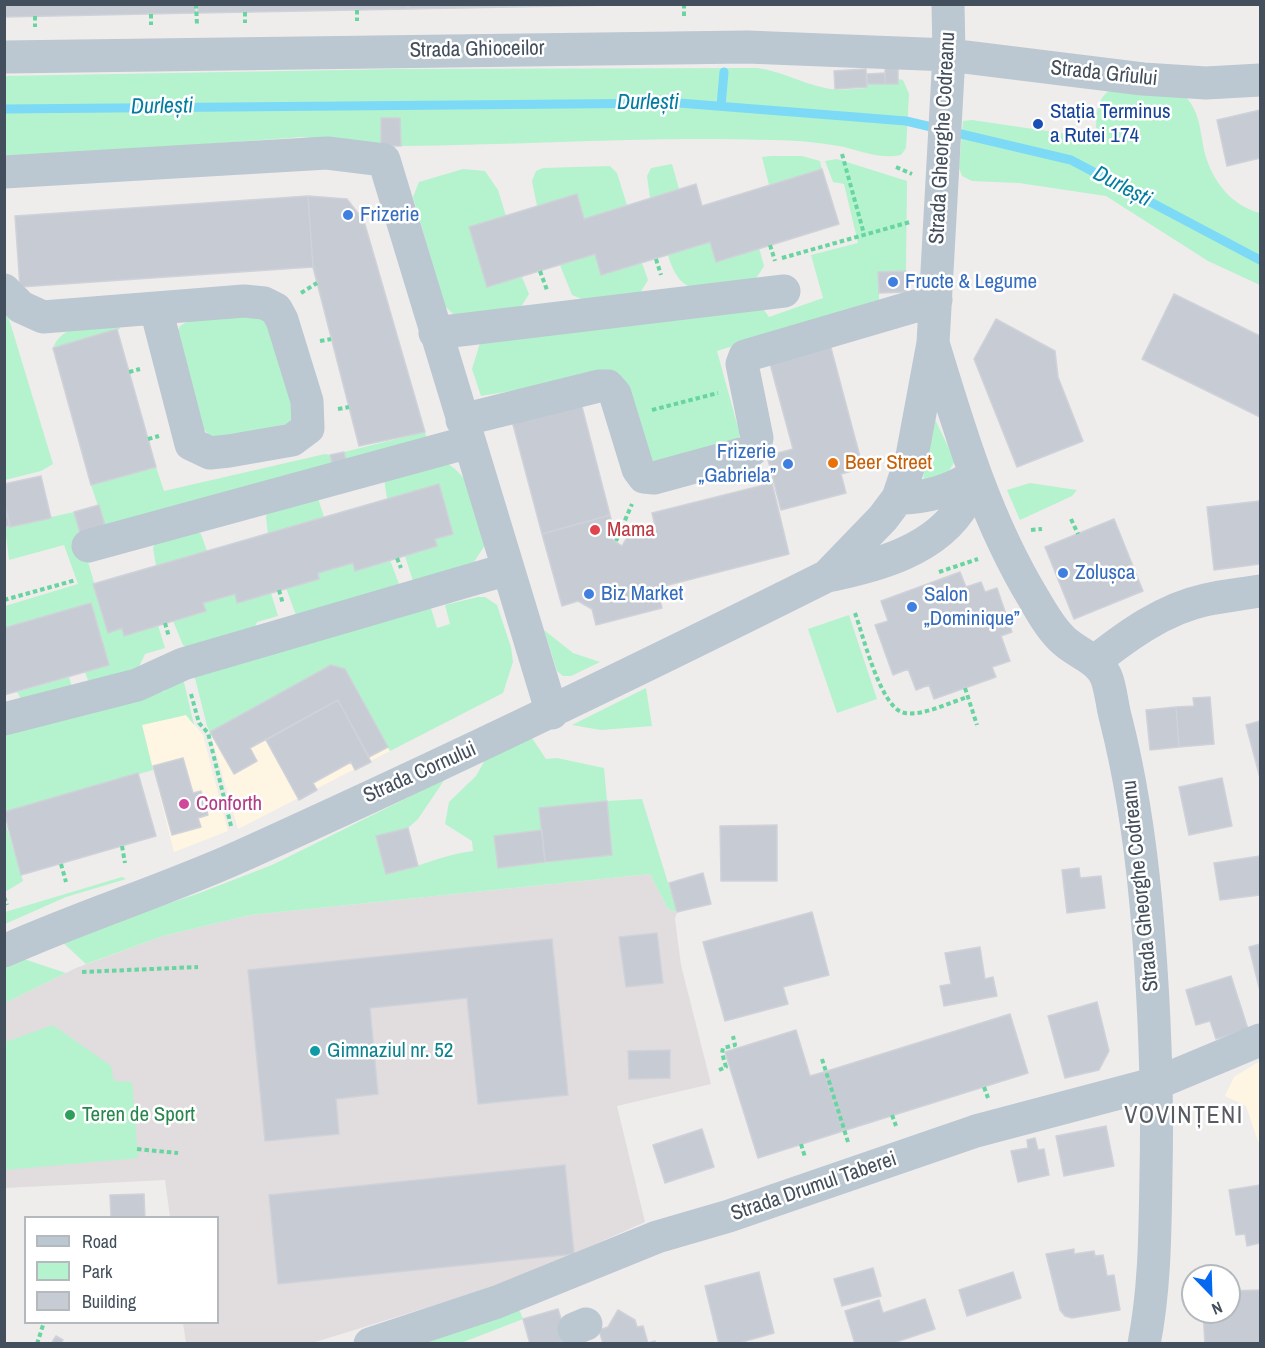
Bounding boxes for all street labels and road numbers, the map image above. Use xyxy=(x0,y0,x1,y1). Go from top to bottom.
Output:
street label: Strada Gheorghe Codreanu xyxy=(925,31,961,245)
street label: Strada Ghioceilor xyxy=(409,36,545,64)
street label: Strada Grîului xyxy=(1049,56,1159,92)
street label: Strada Cornului xyxy=(360,737,480,809)
street label: Strada Gheorghe Codreanu xyxy=(1117,779,1165,993)
street label: Strada Drumul Taberei xyxy=(728,1147,900,1227)

